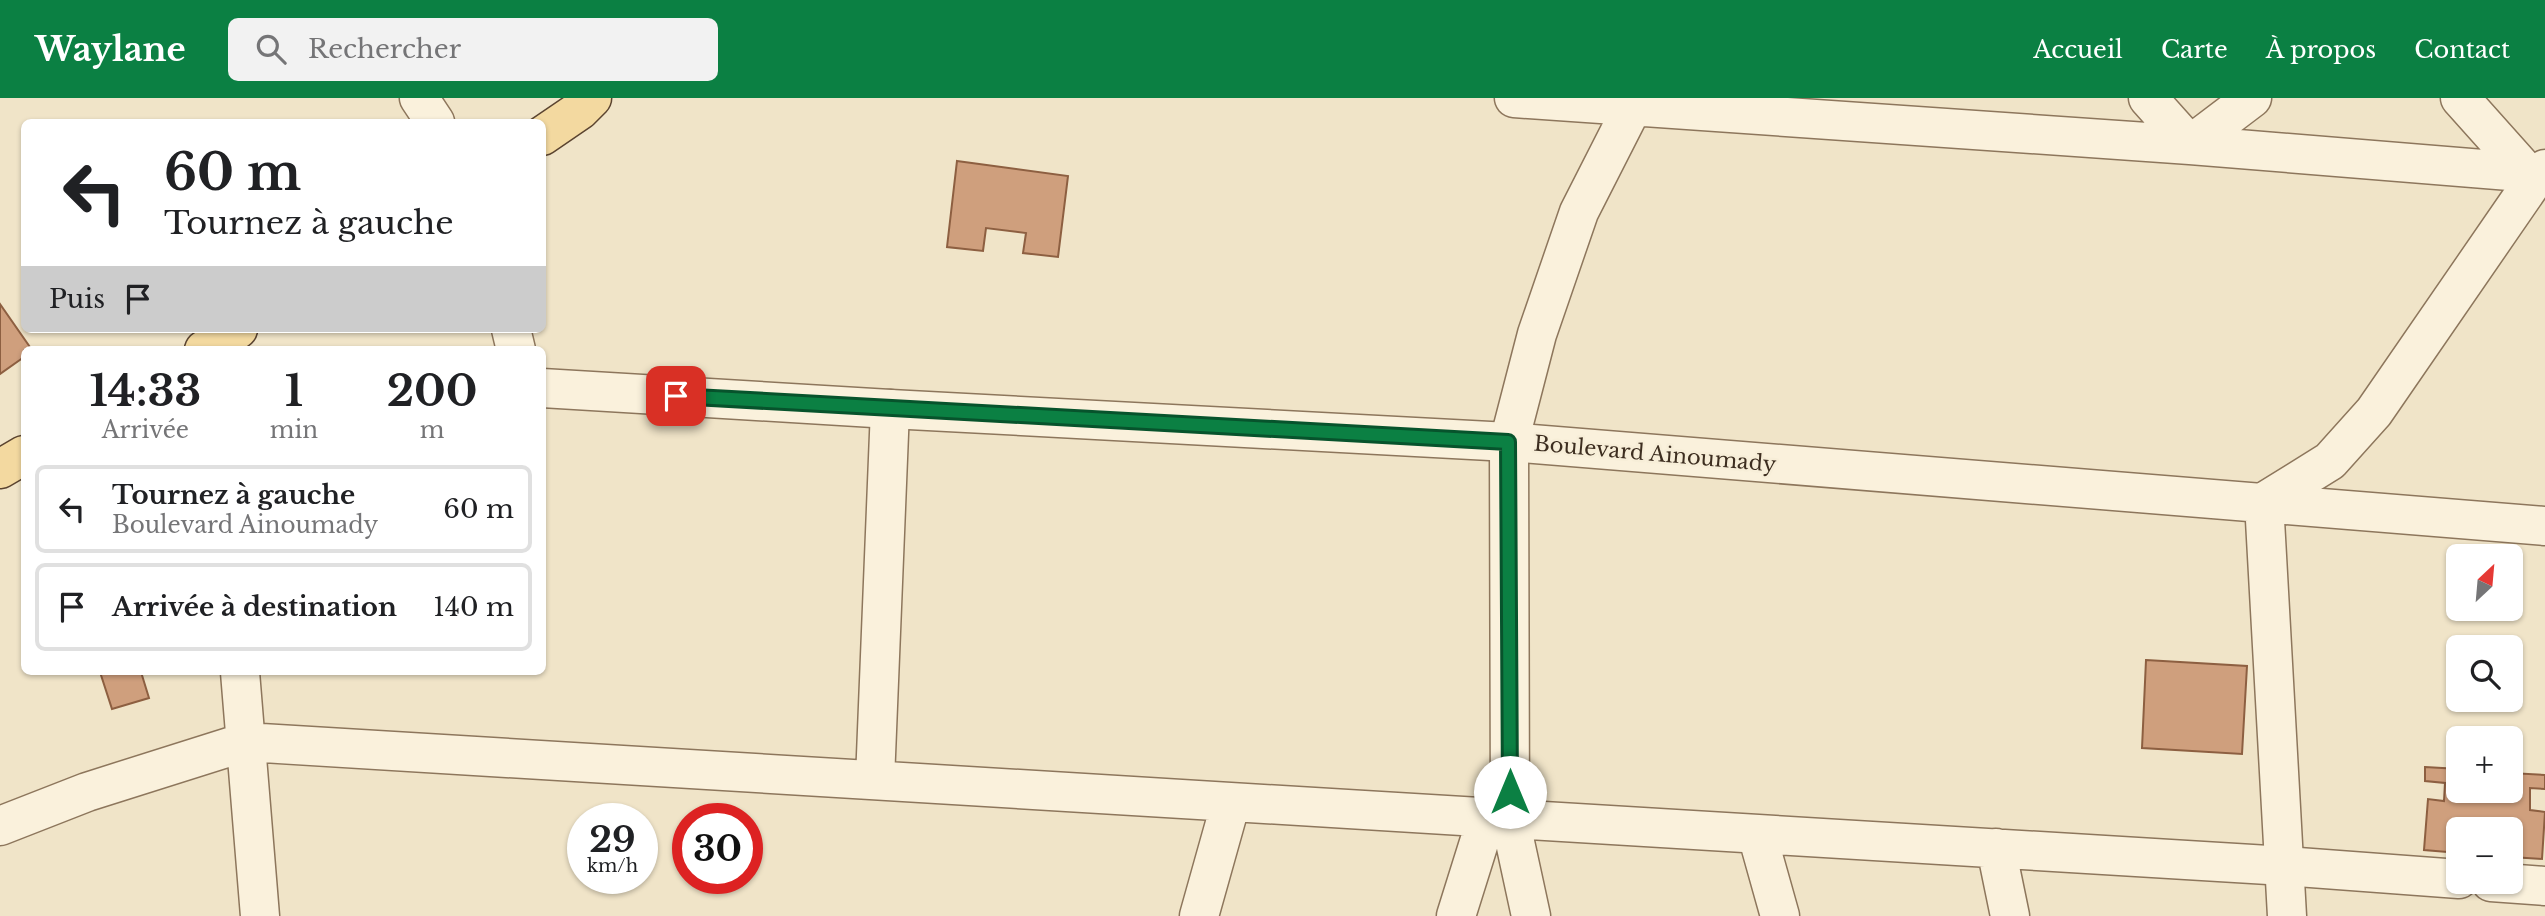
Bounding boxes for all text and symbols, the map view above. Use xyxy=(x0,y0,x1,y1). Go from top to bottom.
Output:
search box xyxy=(228,18,718,81)
text: Waylane xyxy=(35,29,186,70)
icon: search xyxy=(252,30,290,68)
text: Rechercher xyxy=(308,33,461,65)
text: Accueil xyxy=(2033,35,2123,64)
text: Carte xyxy=(2161,35,2228,64)
text: À propos xyxy=(2266,35,2376,64)
text: Contact xyxy=(2414,35,2510,64)
text: 60 m xyxy=(164,142,301,203)
icon: left xyxy=(49,147,140,238)
text: Tournez à gauche xyxy=(164,203,454,243)
icon: arrive xyxy=(119,280,157,318)
text: Puis xyxy=(49,283,105,315)
text: 14:33 xyxy=(90,365,201,417)
text: 1 xyxy=(285,365,303,417)
text: 200 xyxy=(387,365,477,417)
pin xyxy=(646,366,706,426)
icon: arrive xyxy=(657,377,695,415)
text: Arrivée xyxy=(102,416,189,444)
text: min xyxy=(270,416,318,444)
text: m xyxy=(420,416,444,444)
street label: Boulevard Ainoumady xyxy=(1533,430,1778,478)
text: Tournez à gauche xyxy=(112,479,355,511)
icon: left xyxy=(53,490,91,528)
text: 60 m xyxy=(443,493,514,525)
text: Boulevard Ainoumady xyxy=(112,511,378,539)
north arrow xyxy=(2446,544,2524,621)
map controls xyxy=(2446,544,2523,894)
icon: arrive xyxy=(53,588,91,626)
text: Arrivée à destination xyxy=(112,591,397,623)
text: 140 m xyxy=(433,591,514,623)
button: search xyxy=(2446,635,2523,712)
button: + xyxy=(2446,726,2523,803)
position arrow xyxy=(1473,755,1547,829)
speed limit sign: 30 xyxy=(672,803,763,894)
button: − xyxy=(2446,817,2523,894)
text: 29 xyxy=(589,818,636,861)
text: km/h xyxy=(587,855,638,877)

